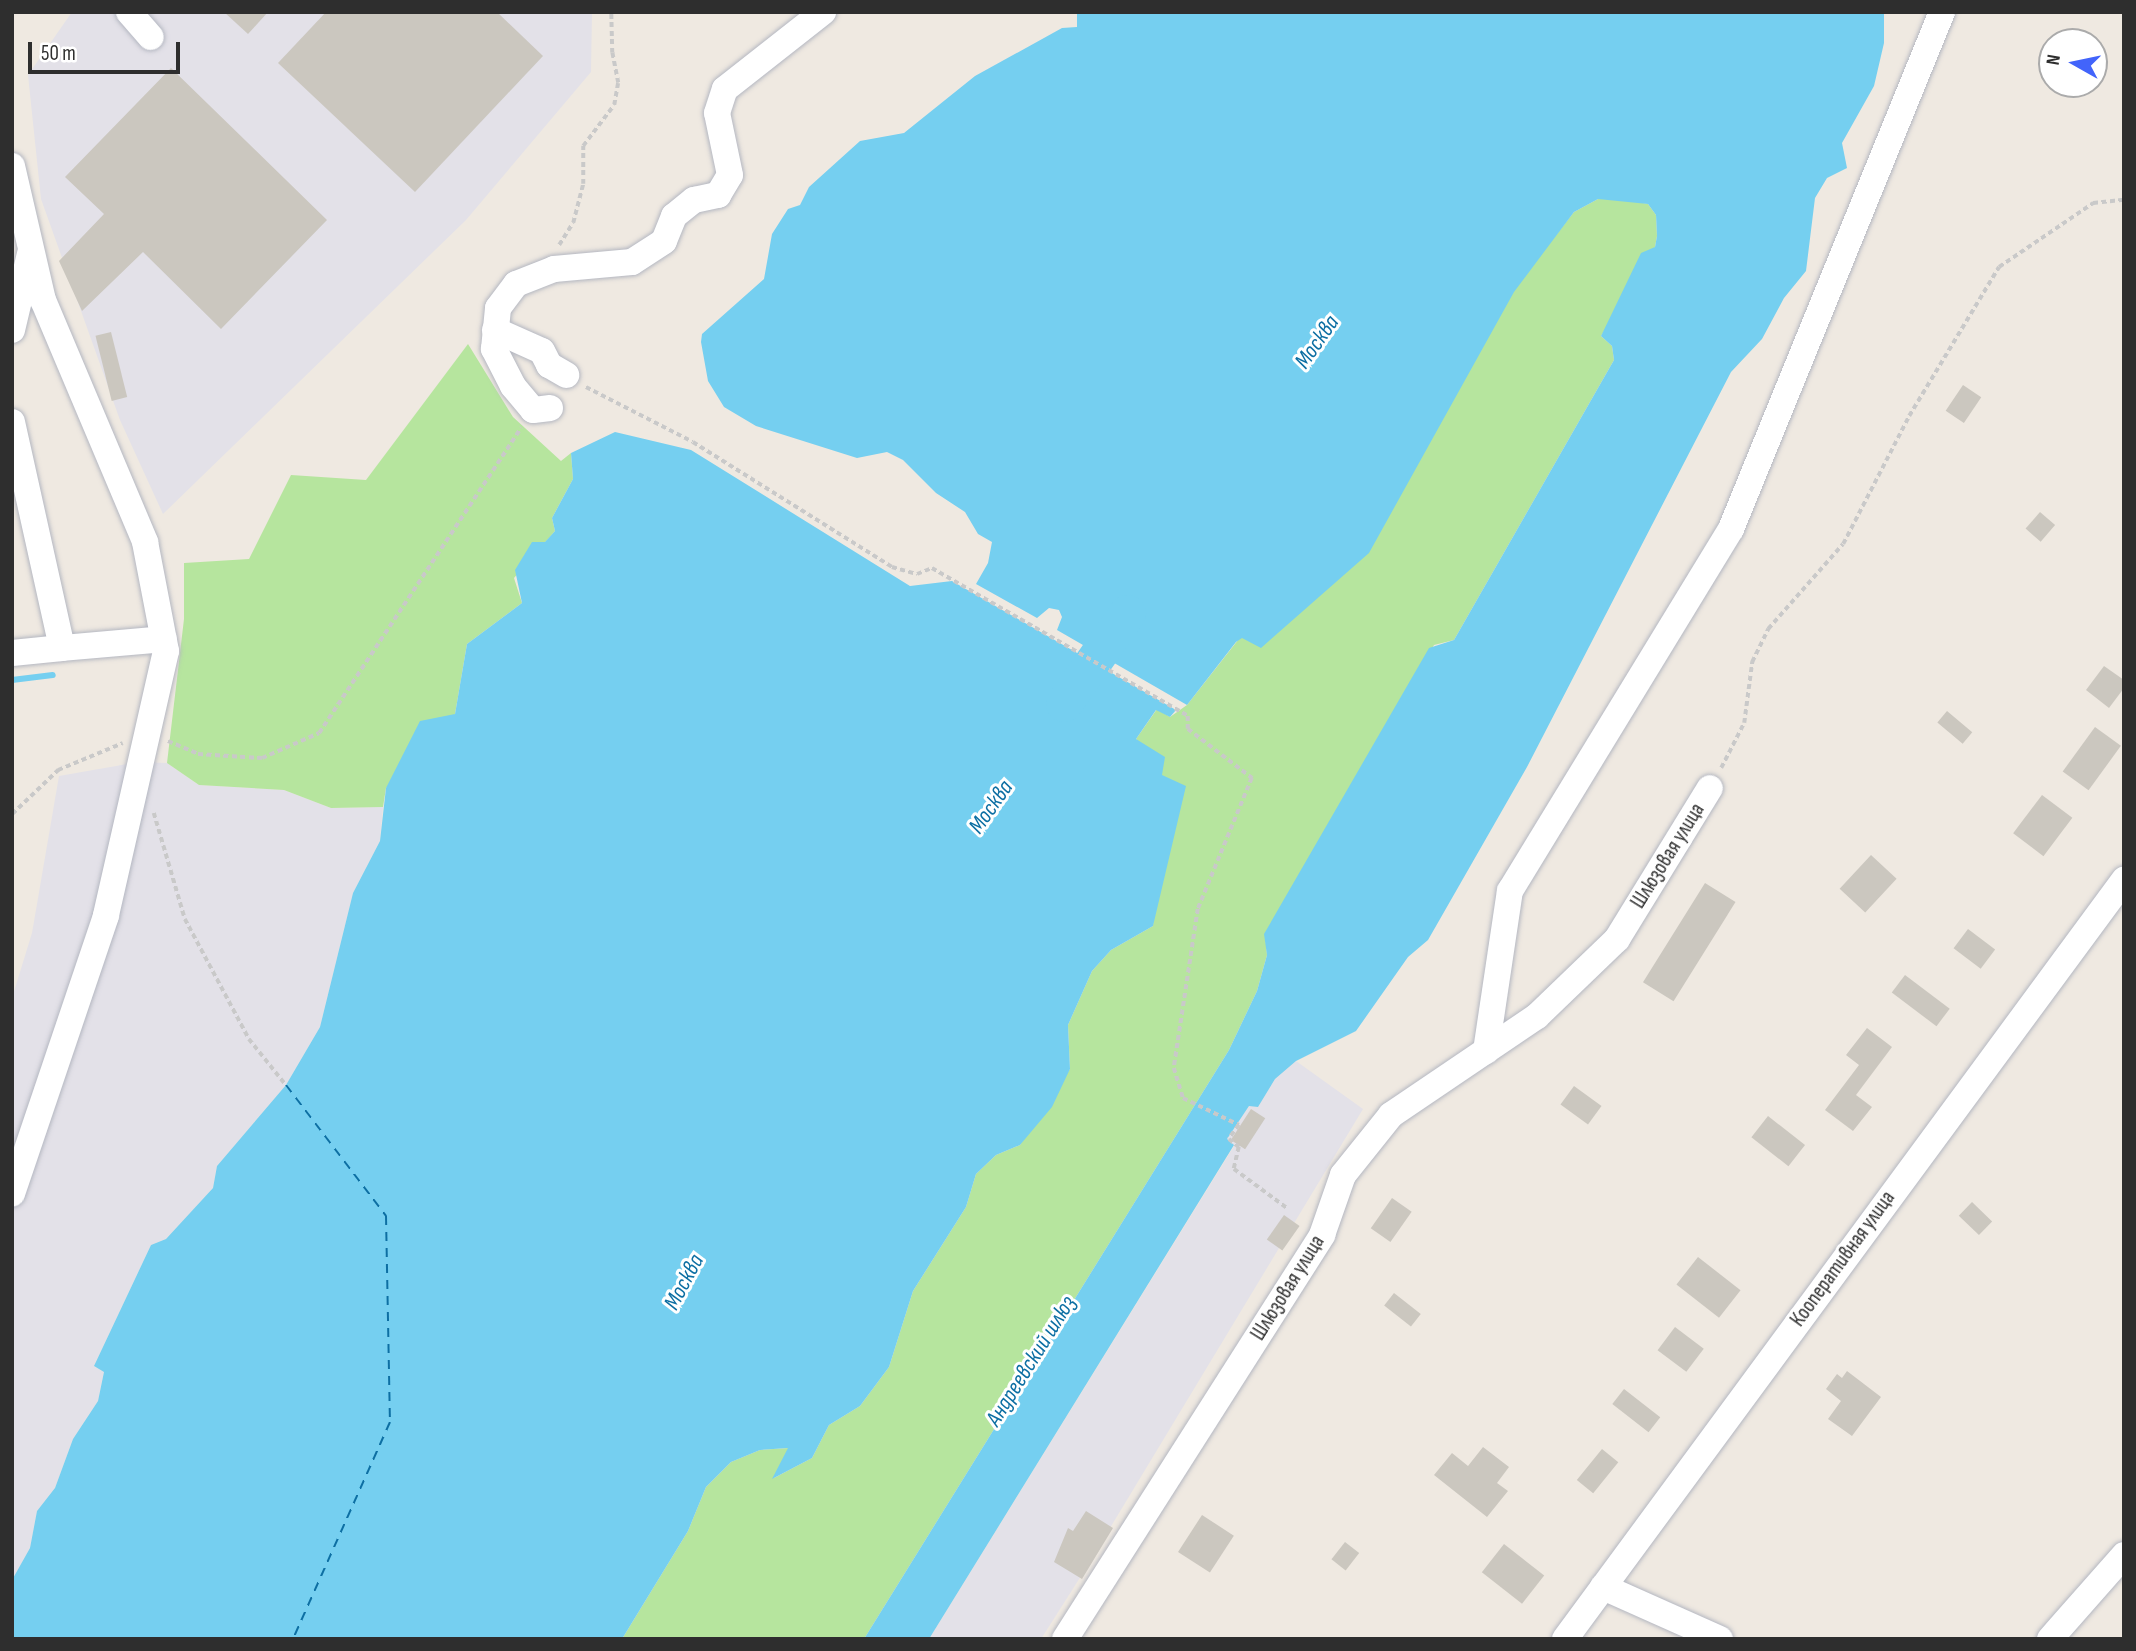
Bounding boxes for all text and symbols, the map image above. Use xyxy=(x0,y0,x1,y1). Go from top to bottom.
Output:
scale bar xyxy=(32,28,184,72)
north arrow xyxy=(2038,28,2108,98)
text: 50 m xyxy=(41,41,76,66)
text: N xyxy=(2042,53,2066,67)
water label: Москва xyxy=(1289,310,1345,374)
water label: Москва xyxy=(963,775,1019,839)
street label: Шлюзовая улица xyxy=(1626,799,1710,913)
street label: Кооперативная улица xyxy=(1785,1186,1901,1332)
street label: Шлюзовая улица xyxy=(1246,1231,1330,1345)
water label: Москва xyxy=(658,1249,710,1315)
water label: Андреевский шлюз xyxy=(980,1291,1082,1431)

